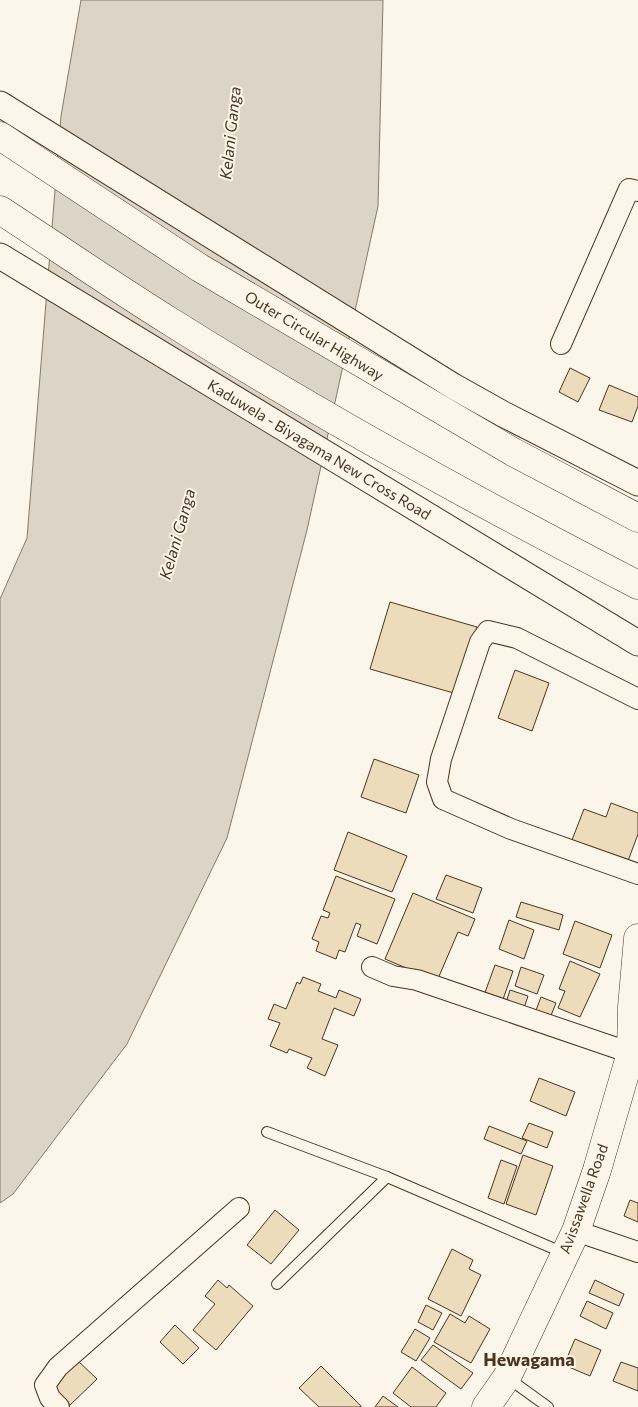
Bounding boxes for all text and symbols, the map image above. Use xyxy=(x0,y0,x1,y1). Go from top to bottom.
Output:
water label: Kelani Ganga xyxy=(215,86,244,180)
street label: Outer Circular Highway xyxy=(242,287,387,384)
street label: Kaduwela - Biyagama New Cross Road xyxy=(205,375,434,523)
water label: Kelani Ganga xyxy=(155,486,199,581)
street label: Avissawella Road xyxy=(555,1141,611,1256)
district label: Hewagama xyxy=(483,1348,575,1370)

